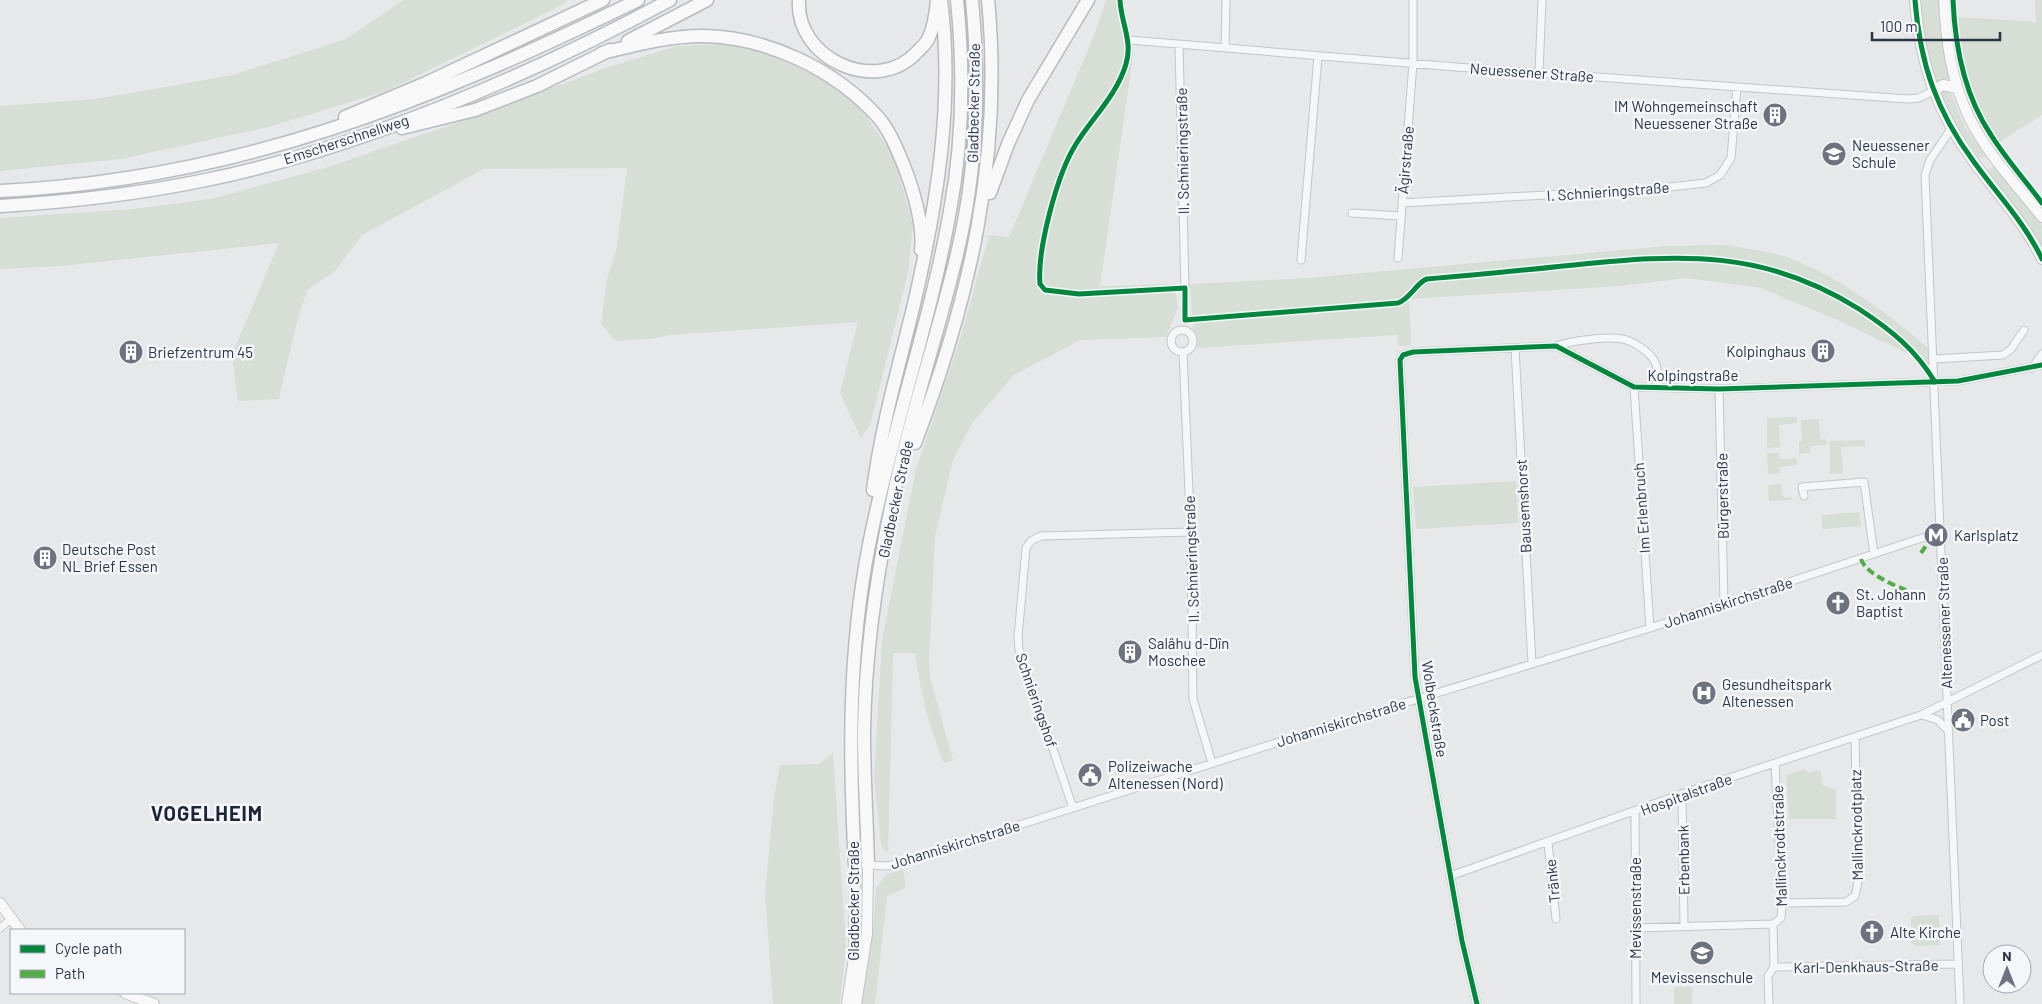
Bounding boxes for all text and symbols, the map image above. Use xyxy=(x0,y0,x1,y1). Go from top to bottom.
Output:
scale bar xyxy=(1872,10,2000,42)
text: 100 m xyxy=(1880,17,1918,35)
street label: Gladbecker Straße xyxy=(963,43,983,163)
street label: Neuessener Straße xyxy=(1469,59,1595,85)
street label: II. Schnieringstraße xyxy=(1172,87,1192,215)
place label: IM Wohngemeinschaft Neuessener Straße xyxy=(1614,97,1758,132)
building icon: IM Wohngemeinschaft Neuessener Straße xyxy=(1762,102,1788,128)
street label: Emscherschnellweg xyxy=(281,110,411,168)
street label: Ägirstraße xyxy=(1393,125,1417,195)
place label: Neuessener Schule xyxy=(1852,136,1930,171)
school or university icon: Neuessener Schule xyxy=(1821,141,1847,167)
street label: I. Schnieringstraße xyxy=(1546,178,1670,204)
building icon: Kolpinghaus xyxy=(1810,338,1836,364)
building icon: Briefzentrum 45 xyxy=(118,339,144,365)
place label: Kolpinghaus xyxy=(1726,342,1806,360)
place label: Briefzentrum 45 xyxy=(148,343,253,361)
street label: Kolpingstraße xyxy=(1648,366,1738,384)
street label: Gladbecker Straße xyxy=(874,439,916,559)
street label: Bürgerstraße xyxy=(1712,453,1732,539)
street label: Bausemshorst xyxy=(1512,459,1534,553)
street label: Im Erlenbruch xyxy=(1629,462,1653,554)
street label: II. Schnieringstraße xyxy=(1180,495,1202,623)
metro station icon: Karlsplatz xyxy=(1923,522,1949,548)
place label: Karlsplatz xyxy=(1954,526,2019,544)
place label: Deutsche Post NL Brief Essen xyxy=(62,540,158,575)
building icon: Deutsche Post NL Brief Essen xyxy=(32,545,58,571)
street label: Altenessener Straße xyxy=(1933,557,1955,689)
street label: Johanniskirchstraße xyxy=(1661,573,1795,631)
place label: St. Johann Baptist xyxy=(1856,585,1926,620)
church icon: St. Johann Baptist xyxy=(1825,590,1851,616)
place label: Salâhu d-Dîn Moschee xyxy=(1148,634,1229,669)
building icon: Salâhu d-Dîn Moschee xyxy=(1117,639,1143,665)
street label: Schnieringshof xyxy=(1012,651,1062,749)
street label: Wolbeckstraße xyxy=(1418,659,1452,759)
place label: Gesundheitspark Altenessen xyxy=(1722,675,1832,710)
hospital icon: Gesundheitspark Altenessen xyxy=(1691,680,1717,706)
street label: Johanniskirchstraße xyxy=(1274,694,1408,750)
public building icon: Post xyxy=(1950,707,1976,733)
place label: Post xyxy=(1980,711,2009,729)
place label: Polizeiwache Altenessen (Nord) xyxy=(1108,757,1223,792)
public building icon: Polizeiwache Altenessen (Nord) xyxy=(1077,762,1103,788)
street label: Hospitalstraße xyxy=(1638,769,1734,819)
street label: Mallinckrodtplatz xyxy=(1846,769,1866,881)
street label: Mallinckrodtstraße xyxy=(1768,785,1790,907)
district label: VOGELHEIM xyxy=(151,801,263,825)
street label: Johanniskirchstraße xyxy=(888,816,1022,872)
street label: Erbenbank xyxy=(1673,824,1693,895)
street label: Gladbecker Straße xyxy=(844,841,862,961)
street label: Mevissenstraße xyxy=(1626,857,1644,959)
street label: Tränke xyxy=(1541,858,1563,904)
church icon: Alte Kirche xyxy=(1859,919,1885,945)
place label: Alte Kirche xyxy=(1890,923,1961,941)
legend xyxy=(10,929,185,994)
text: Cycle path xyxy=(55,939,122,957)
school or university icon: Mevissenschule xyxy=(1689,940,1715,966)
north arrow xyxy=(1982,944,2032,994)
text: N xyxy=(2002,947,2012,964)
street label: Karl-Denkhaus-Straße xyxy=(1793,956,1939,976)
text: Path xyxy=(55,964,85,982)
place label: Mevissenschule xyxy=(1651,968,1753,986)

